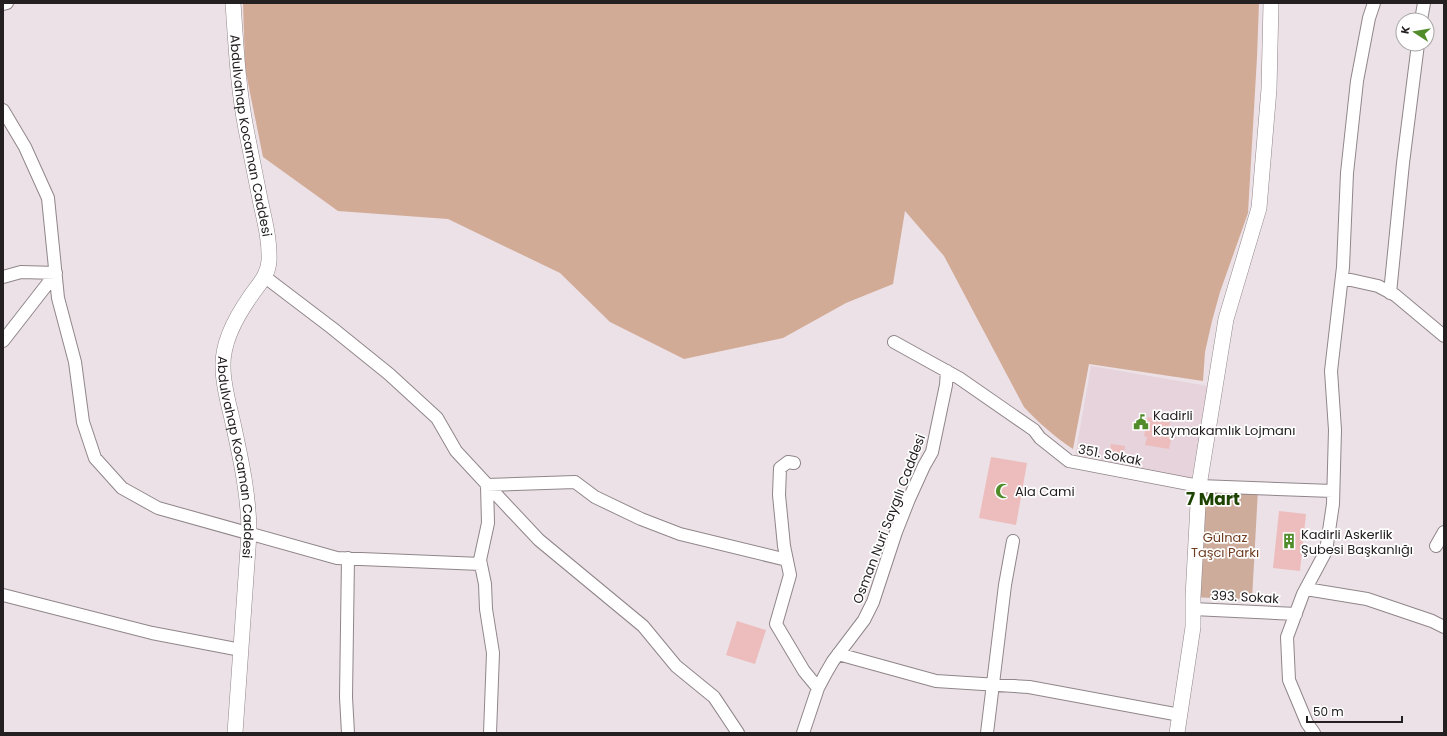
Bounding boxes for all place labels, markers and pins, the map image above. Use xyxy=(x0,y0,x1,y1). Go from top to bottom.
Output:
place label: Kadirli Kaymakamlık Lojmanı xyxy=(1153,406,1295,440)
public building icon: Kadirli Kaymakamlık Lojmanı xyxy=(1132,413,1150,431)
mosque icon: Ala Cami xyxy=(994,482,1012,500)
place label: Ala Cami xyxy=(1015,482,1075,501)
place label: Kadirli Askerlik Şubesi Başkanlığı xyxy=(1301,525,1413,559)
building icon: Kadirli Askerlik Şubesi Başkanlığı xyxy=(1280,532,1298,550)

